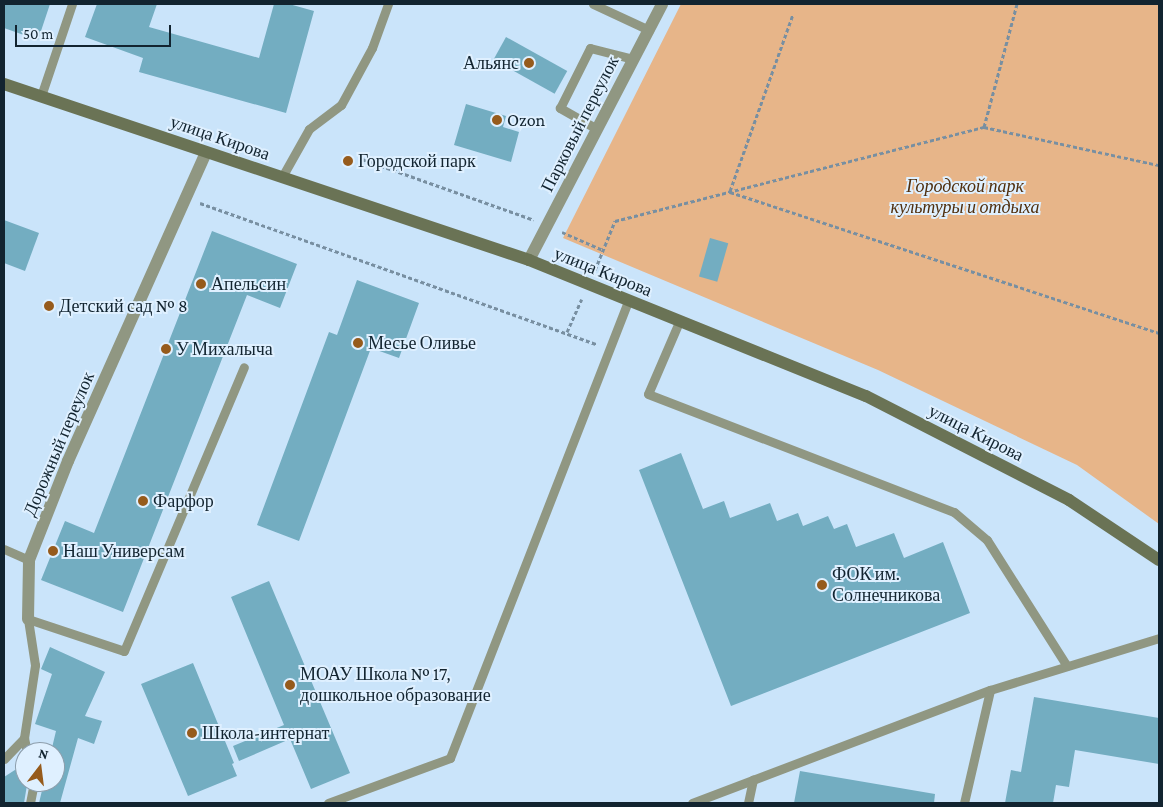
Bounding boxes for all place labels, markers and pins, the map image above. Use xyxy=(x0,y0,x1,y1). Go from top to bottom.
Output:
place label: Альянс xyxy=(463,52,519,74)
marker: Альянс xyxy=(523,57,535,69)
place label: Ozon xyxy=(507,109,545,131)
marker: Ozon xyxy=(491,114,503,126)
place label: Городской парк xyxy=(358,150,476,172)
marker: Городской парк xyxy=(342,155,354,167)
place label: Апельсин xyxy=(211,273,286,295)
marker: Апельсин xyxy=(195,278,207,290)
place label: Детский сад № 8 xyxy=(59,295,188,317)
marker: Детский сад № 8 xyxy=(43,300,55,312)
place label: Месье Оливье xyxy=(368,332,476,354)
marker: Месье Оливье xyxy=(352,337,364,349)
place label: У Михалыча xyxy=(176,338,273,360)
marker: У Михалыча xyxy=(160,343,172,355)
place label: Фарфор xyxy=(153,490,214,512)
marker: Фарфор xyxy=(137,495,149,507)
place label: Наш Универсам xyxy=(63,540,185,562)
marker: Наш Универсам xyxy=(47,545,59,557)
place label: ФОК им. Солнечникова xyxy=(832,564,940,606)
marker: ФОК им. Солнечникова xyxy=(816,579,828,591)
place label: МОАУ Школа № 17, дошкольное образование xyxy=(300,664,491,706)
marker: МОАУ Школа № 17, дошкольное образование xyxy=(284,679,296,691)
place label: Школа-интернат xyxy=(202,722,329,744)
marker: Школа-интернат xyxy=(186,727,198,739)

